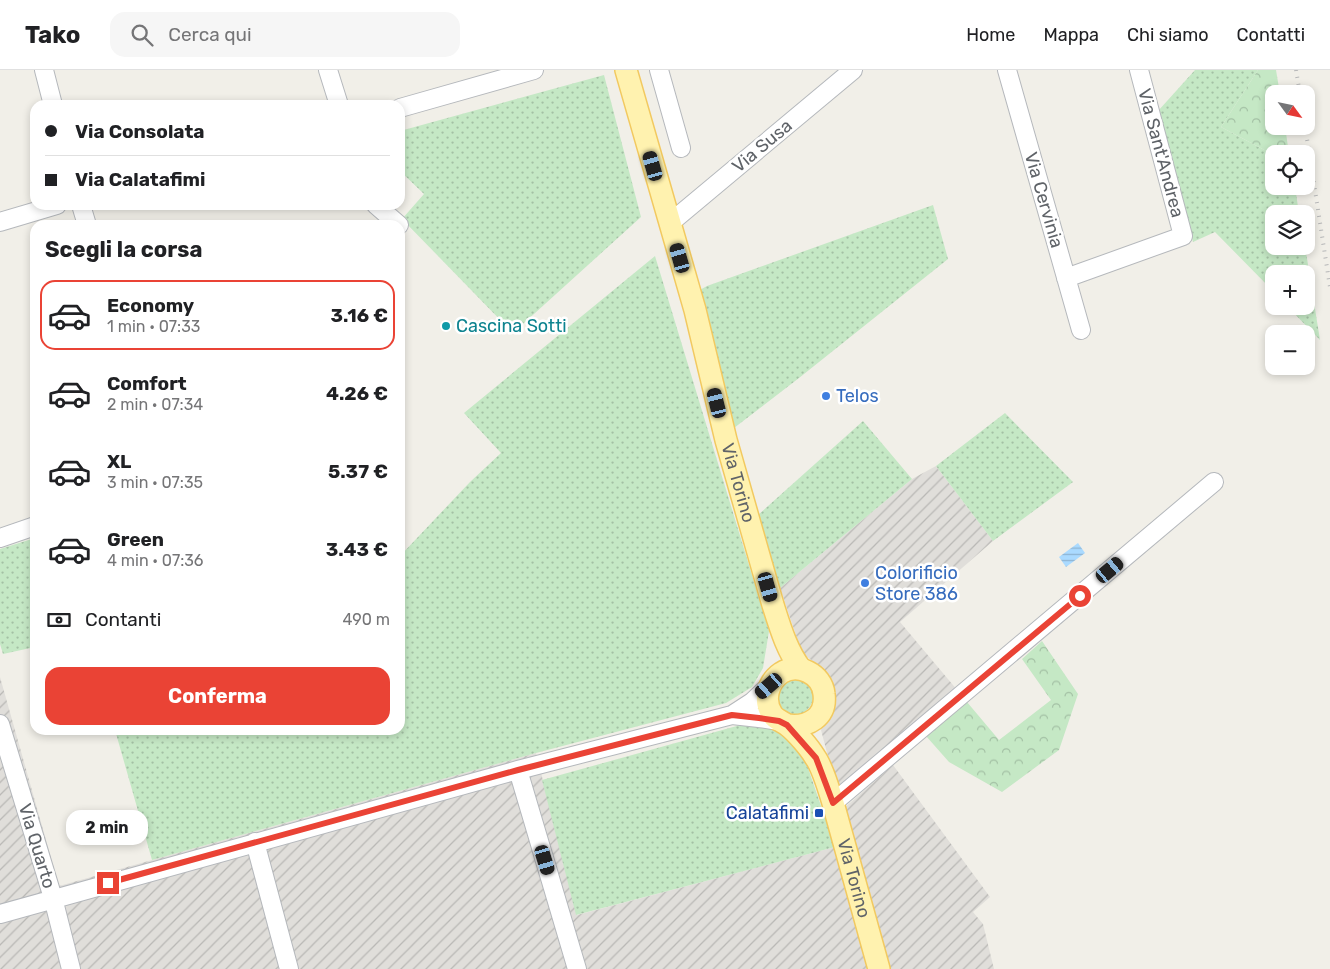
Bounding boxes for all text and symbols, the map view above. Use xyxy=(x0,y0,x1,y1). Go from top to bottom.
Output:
search box xyxy=(110,12,460,57)
text: Tako xyxy=(25,21,80,49)
icon: search xyxy=(128,21,156,49)
text: Cerca qui xyxy=(168,23,252,46)
text: Home xyxy=(966,24,1015,46)
text: Mappa xyxy=(1043,24,1099,46)
text: Chi siamo xyxy=(1127,24,1209,46)
text: Contatti xyxy=(1237,24,1305,46)
north arrow xyxy=(1265,85,1315,135)
map controls xyxy=(1265,85,1315,375)
street label: Via Sant'Andrea xyxy=(1133,86,1189,220)
street label: Via Susa xyxy=(728,115,796,177)
text: Via Consolata xyxy=(75,120,205,143)
button: locate xyxy=(1265,145,1315,195)
street label: Via Cervinia xyxy=(1020,149,1068,251)
car xyxy=(641,150,664,182)
text: Via Calatafimi xyxy=(75,168,205,191)
button: layers xyxy=(1265,205,1315,255)
text: Scegli la corsa xyxy=(45,236,202,263)
car xyxy=(668,242,691,274)
button: + xyxy=(1265,265,1315,315)
icon: car xyxy=(47,293,92,338)
text: Economy xyxy=(107,294,194,317)
text: 3.16 € xyxy=(331,304,388,327)
place label: Cascina Sotti xyxy=(456,315,567,337)
text: 1 min · 07:33 xyxy=(107,317,200,336)
marker: Cascina Sotti xyxy=(440,320,452,332)
button: − xyxy=(1265,325,1315,375)
icon: car xyxy=(47,371,92,416)
text: Comfort xyxy=(107,372,187,395)
text: 4.26 € xyxy=(326,382,388,405)
place label: Telos xyxy=(836,385,879,407)
car xyxy=(706,387,727,419)
marker: Telos xyxy=(820,390,832,402)
text: 2 min · 07:34 xyxy=(107,395,203,414)
street label: Via Torino xyxy=(716,441,760,525)
icon: car xyxy=(47,449,92,494)
text: XL xyxy=(107,450,131,473)
text: 5.37 € xyxy=(328,460,388,483)
text: 3 min · 07:35 xyxy=(107,473,203,492)
icon: car xyxy=(47,527,92,572)
text: Green xyxy=(107,528,164,551)
text: 3.43 € xyxy=(326,538,388,561)
text: 4 min · 07:36 xyxy=(107,551,204,570)
car xyxy=(1093,555,1126,585)
place label: Colorificio Store 386 xyxy=(875,562,958,605)
car xyxy=(756,571,779,603)
marker: Colorificio Store 386 xyxy=(859,577,871,589)
route start xyxy=(1069,585,1091,607)
icon: cash xyxy=(45,606,73,634)
text: Contanti xyxy=(85,608,161,631)
text: 490 m xyxy=(342,610,390,629)
button: Conferma xyxy=(45,667,390,725)
car xyxy=(752,670,785,702)
street label: Via Quarto xyxy=(14,801,60,891)
place label: Calatafimi xyxy=(726,802,809,824)
marker: Calatafimi xyxy=(813,807,825,819)
callout: 2 min xyxy=(67,810,149,846)
text: 2 min xyxy=(85,818,129,837)
street label: Via Torino xyxy=(832,836,875,920)
car xyxy=(533,843,556,877)
route end xyxy=(97,872,119,894)

